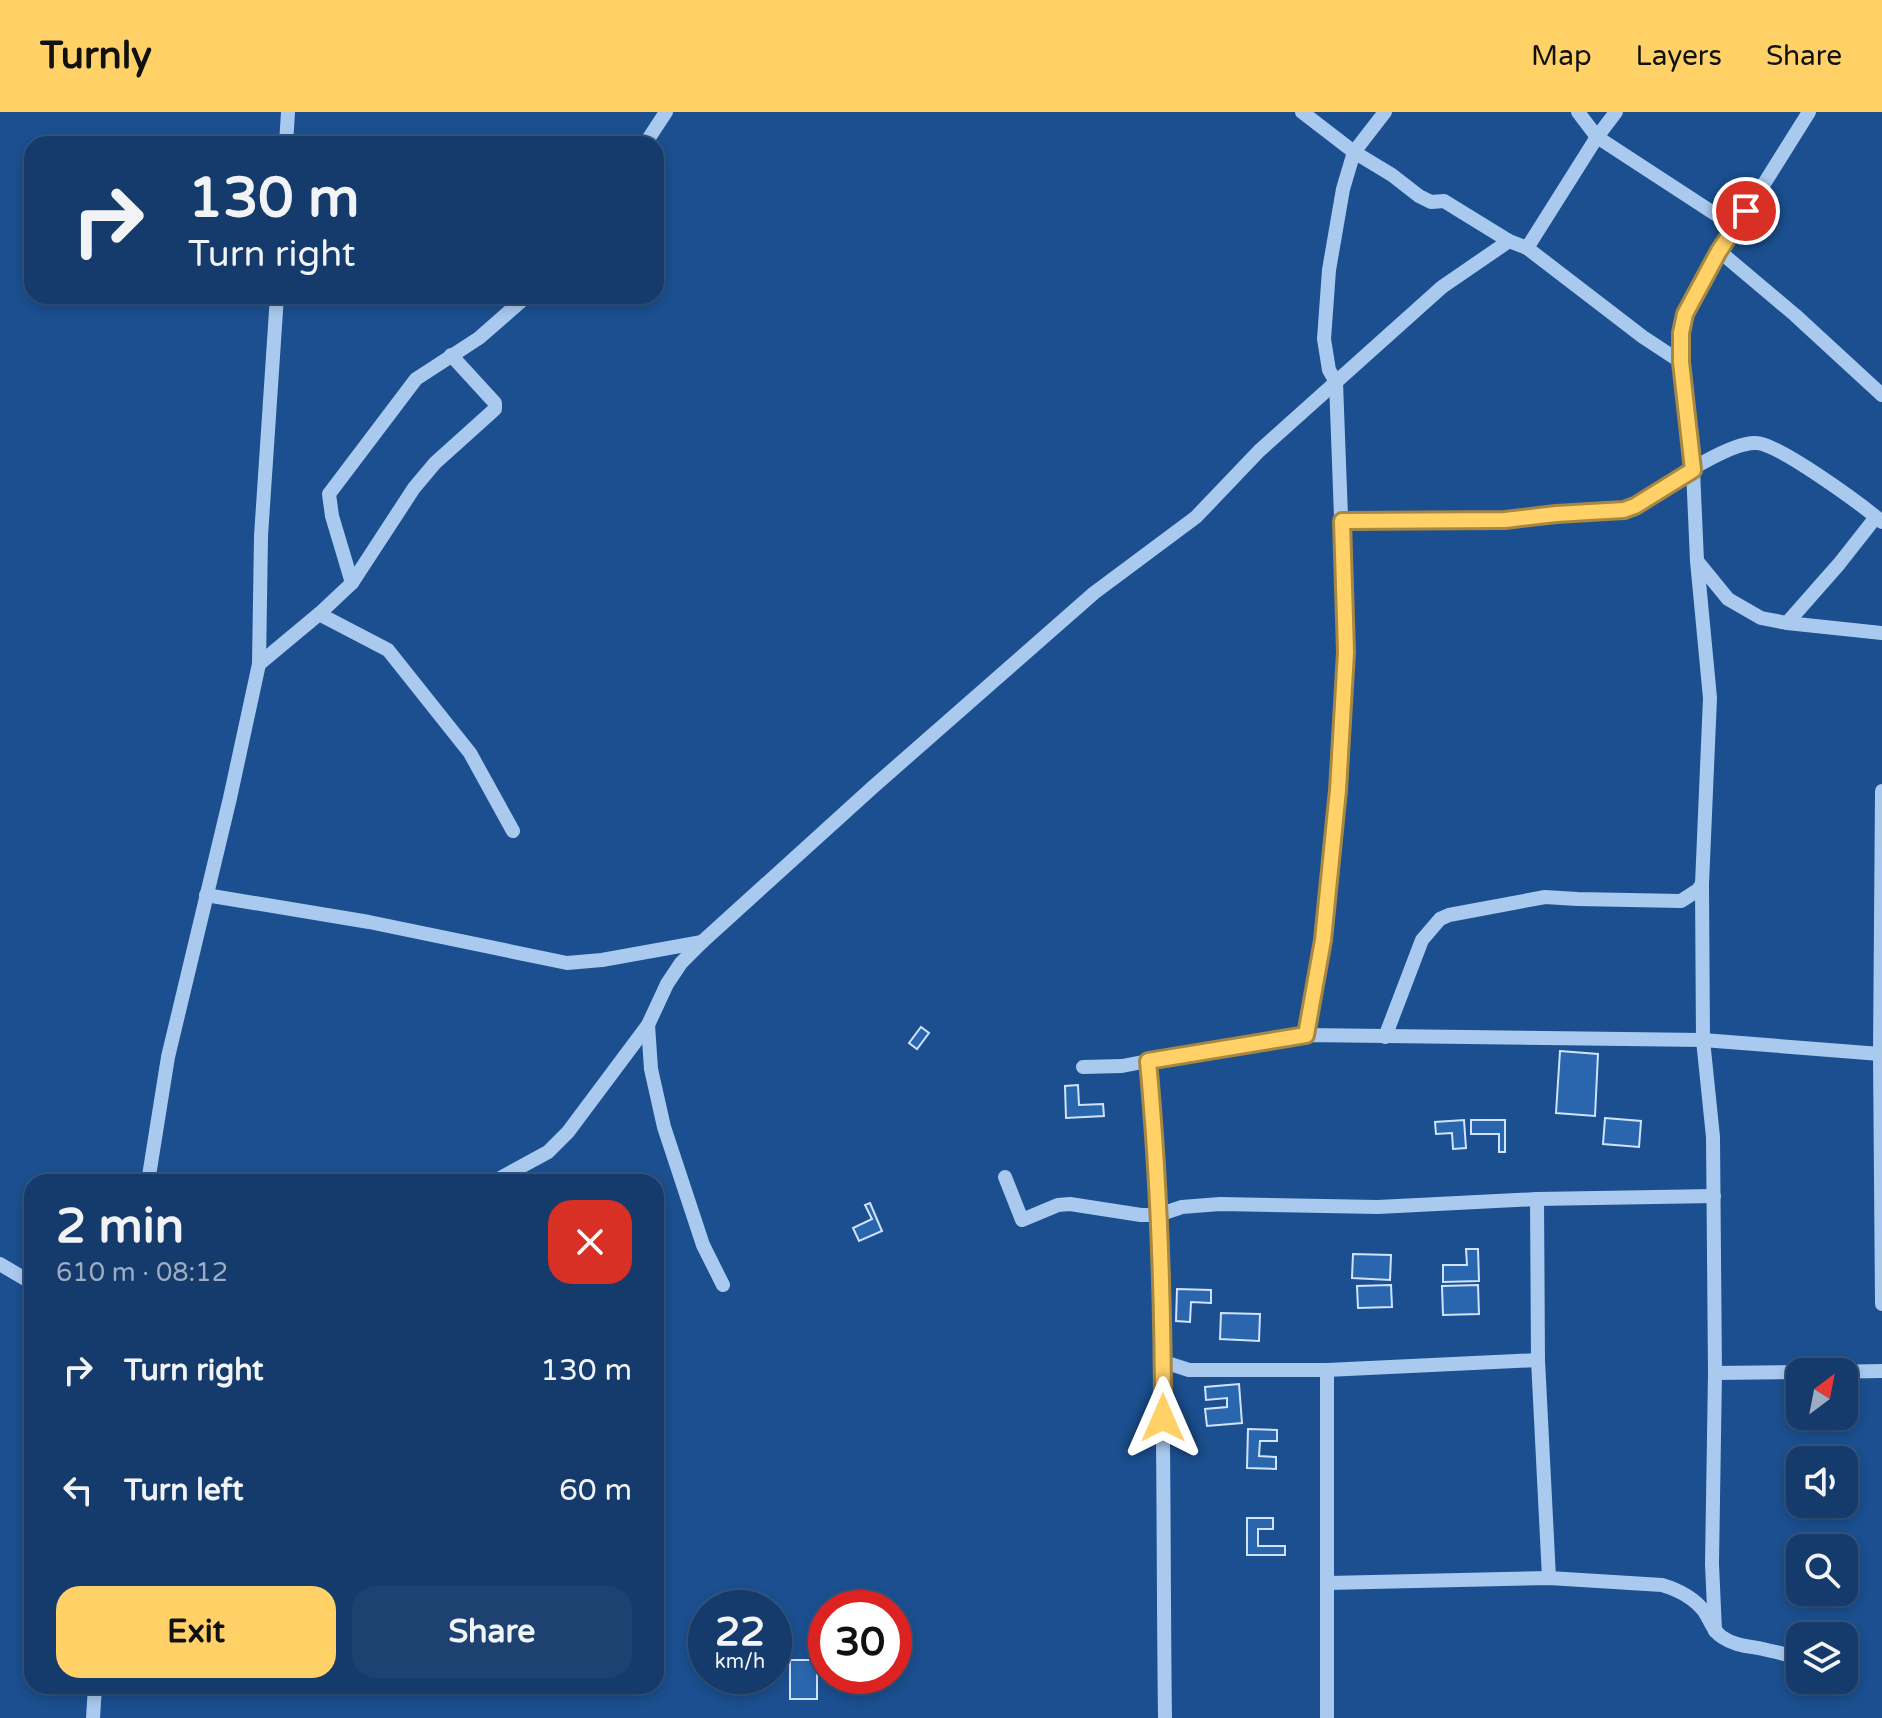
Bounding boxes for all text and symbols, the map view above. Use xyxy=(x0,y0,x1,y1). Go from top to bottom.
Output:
text: Turnly xyxy=(40,33,152,79)
text: Map xyxy=(1531,39,1592,73)
text: Layers xyxy=(1636,39,1722,73)
text: Share xyxy=(1766,39,1842,73)
text: 130 m xyxy=(188,165,359,232)
icon: right xyxy=(56,168,160,272)
pin xyxy=(1712,177,1780,245)
icon: arrive xyxy=(1724,189,1768,233)
text: Turn right xyxy=(188,233,355,276)
text: 2 min xyxy=(56,1198,184,1256)
button: close xyxy=(548,1200,632,1284)
text: 610 m · 08:12 xyxy=(56,1257,228,1288)
icon: right xyxy=(56,1348,100,1392)
text: Turn right xyxy=(124,1352,264,1389)
text: 130 m xyxy=(540,1352,632,1389)
north arrow xyxy=(1786,1358,1858,1430)
map controls xyxy=(1786,1358,1858,1694)
position arrow xyxy=(1121,1376,1205,1460)
button: sound xyxy=(1786,1446,1858,1518)
icon: left xyxy=(56,1468,100,1512)
text: Turn left xyxy=(124,1472,243,1509)
text: 60 m xyxy=(559,1472,632,1509)
button: search xyxy=(1786,1534,1858,1606)
button: Exit xyxy=(56,1586,336,1678)
button: Share xyxy=(352,1586,632,1678)
speed limit sign: 30 xyxy=(808,1590,912,1694)
text: 22 xyxy=(715,1608,765,1656)
button: layers xyxy=(1786,1622,1858,1694)
text: km/h xyxy=(715,1650,765,1674)

